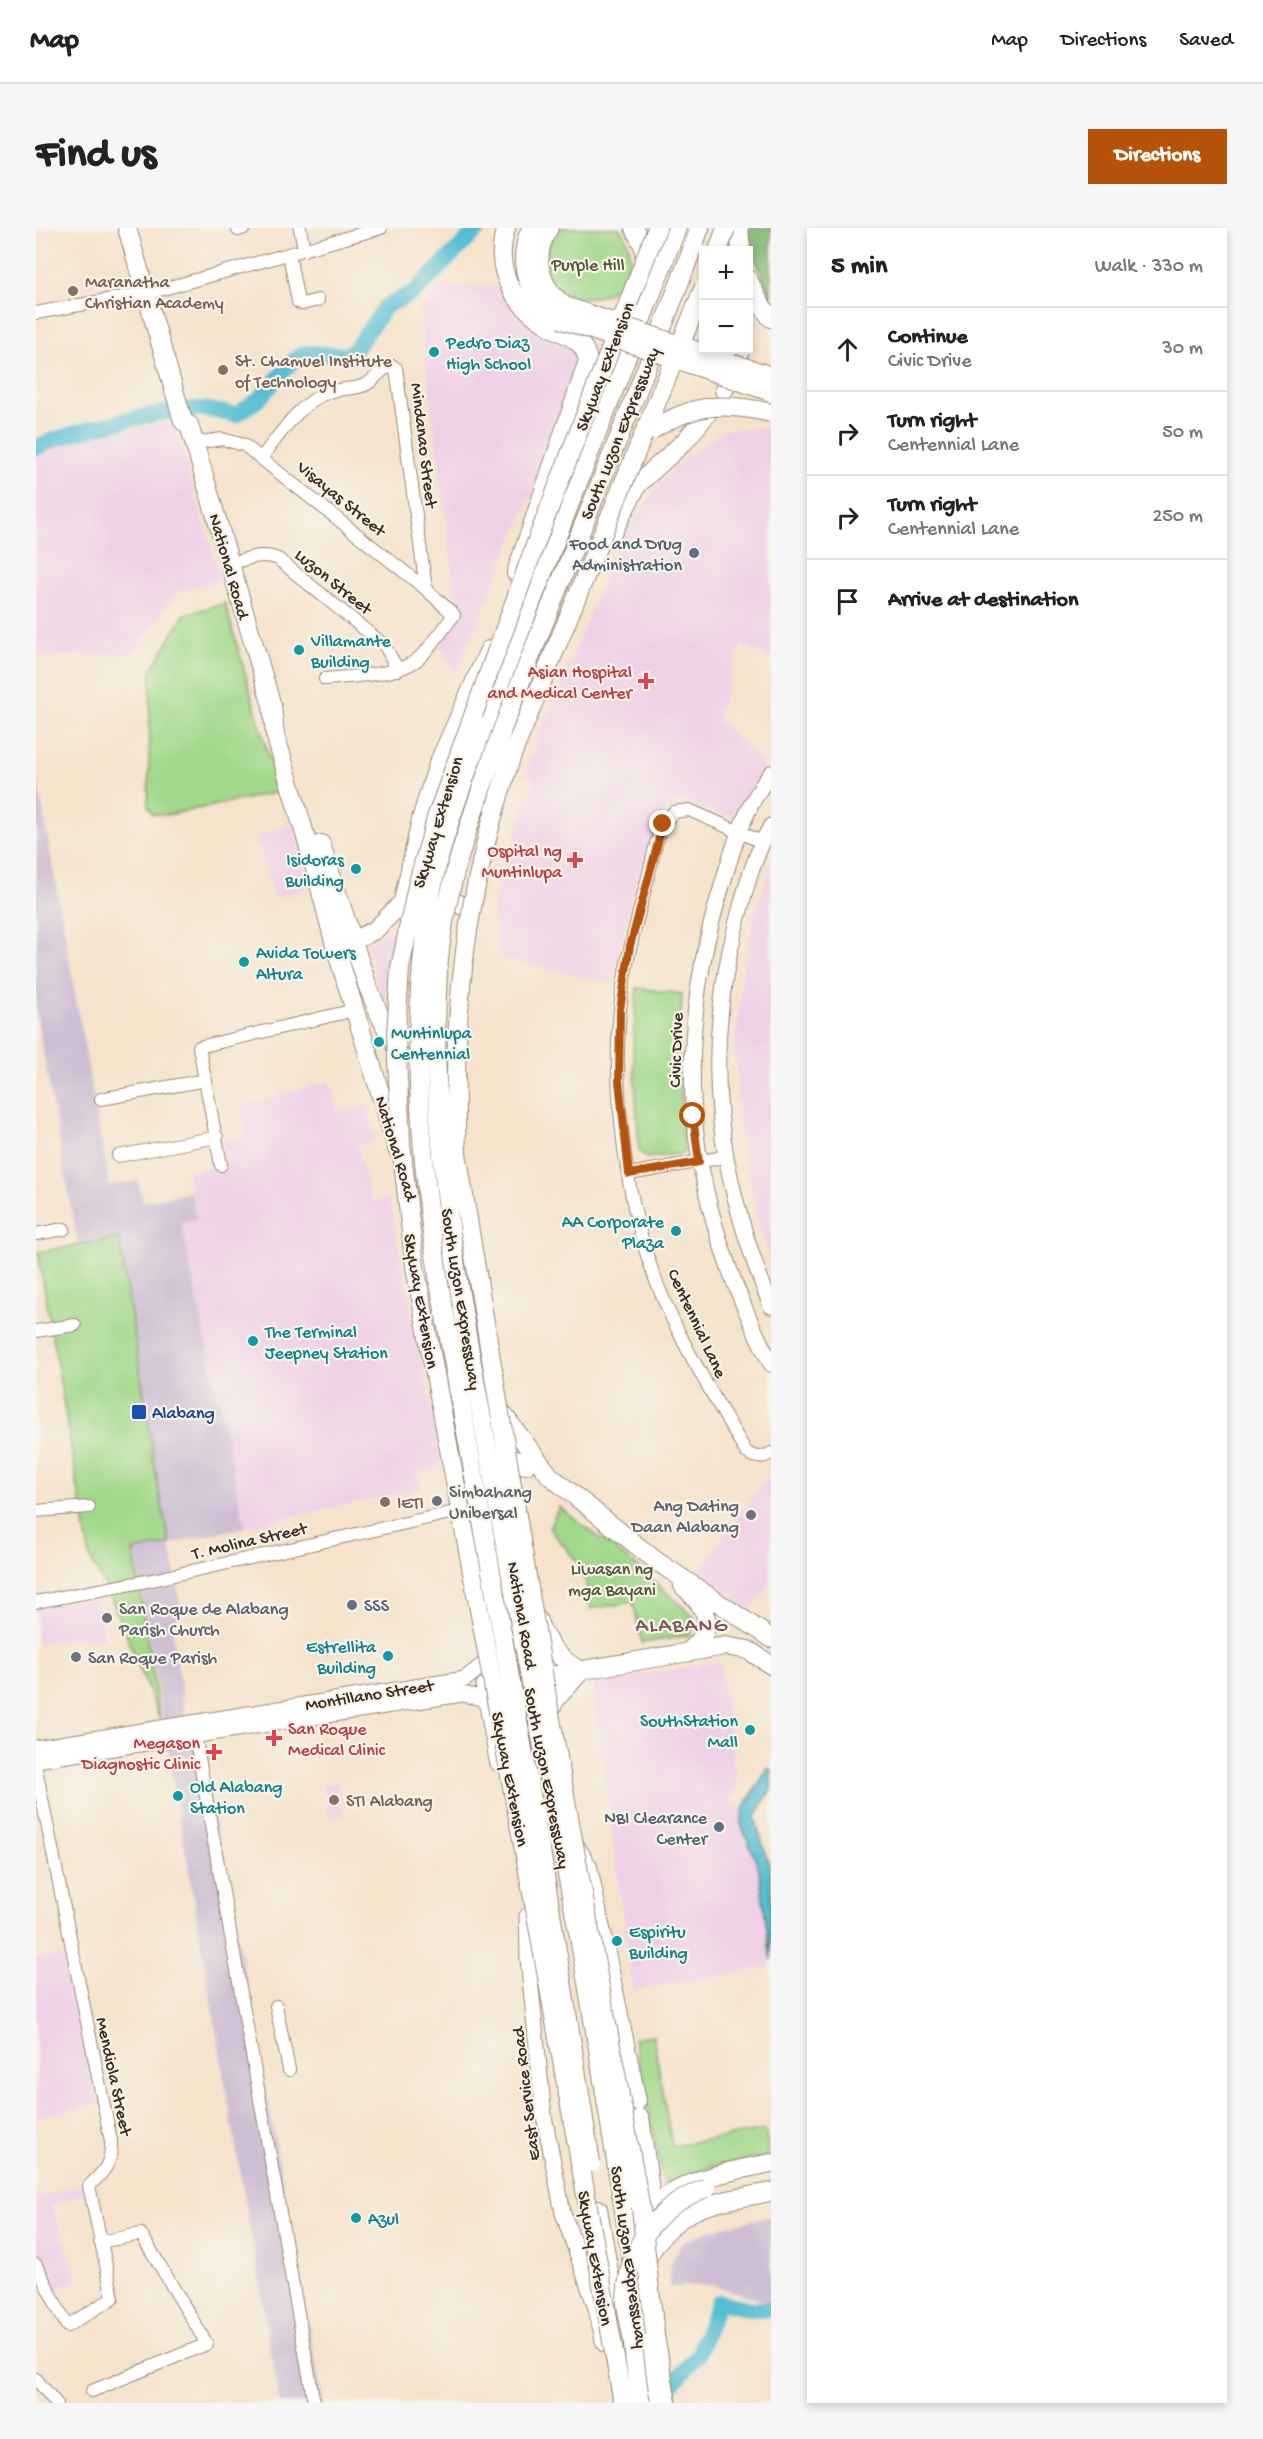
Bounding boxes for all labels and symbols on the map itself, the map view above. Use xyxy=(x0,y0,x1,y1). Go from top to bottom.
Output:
park label: Purple Hill xyxy=(550,256,625,277)
place label: Maranatha Christian Academy xyxy=(85,273,224,315)
marker: Maranatha Christian Academy xyxy=(66,284,80,298)
street label: Skyway Extension xyxy=(572,299,641,434)
place label: Pedro Diaz High School xyxy=(445,334,531,376)
marker: Pedro Diaz High School xyxy=(427,345,441,359)
street label: South Luzon Expressway xyxy=(577,345,666,523)
place label: St. Chamuel Institute of Technology xyxy=(235,352,393,394)
marker: St. Chamuel Institute of Technology xyxy=(216,363,230,377)
street label: Mindanao Street xyxy=(404,382,441,511)
street label: Visayas Street xyxy=(291,457,390,543)
street label: National Road xyxy=(203,512,253,623)
place label: Food and Drug Administration xyxy=(568,535,682,577)
street label: Luzon Street xyxy=(290,545,377,621)
marker: Food and Drug Administration xyxy=(687,546,701,560)
place label: Villamante Building xyxy=(310,632,392,674)
marker: Villamante Building xyxy=(292,643,306,657)
place label: Asian Hospital and Medical Center xyxy=(487,663,634,705)
marker: Asian Hospital and Medical Center xyxy=(637,672,655,690)
street label: Skyway Extension xyxy=(409,754,470,891)
route end xyxy=(649,810,675,836)
place label: Ospital ng Muntinlupa xyxy=(481,842,563,884)
place label: Isidoras Building xyxy=(284,851,345,893)
marker: Ospital ng Muntinlupa xyxy=(566,851,584,869)
marker: Isidoras Building xyxy=(349,862,363,876)
place label: Avida Towers Altura xyxy=(256,944,357,986)
marker: Avida Towers Altura xyxy=(237,955,251,969)
street label: Civic Drive xyxy=(666,1011,689,1088)
place label: Muntinlupa Centennial xyxy=(391,1024,473,1066)
marker: Muntinlupa Centennial xyxy=(372,1035,386,1049)
street label: National Road xyxy=(369,1094,421,1205)
route start xyxy=(679,1102,705,1128)
street label: South Luzon Expressway xyxy=(435,1207,484,1392)
place label: AA Corporate Plaza xyxy=(562,1213,665,1255)
marker: AA Corporate Plaza xyxy=(669,1224,683,1238)
street label: Skyway Extension xyxy=(397,1232,442,1371)
street label: Centennial Lane xyxy=(661,1266,730,1383)
place label: The Terminal Jeepney Station xyxy=(264,1323,388,1365)
marker: The Terminal Jeepney Station xyxy=(246,1334,260,1348)
marker: Alabang xyxy=(130,1403,148,1421)
place label: Alabang xyxy=(152,1404,215,1425)
place label: Simbahang Unibersal xyxy=(449,1483,532,1525)
place label: IETI xyxy=(397,1494,424,1515)
marker: Simbahang Unibersal xyxy=(430,1494,444,1508)
marker: IETI xyxy=(378,1495,392,1509)
place label: Ang Dating Daan Alabang xyxy=(631,1497,739,1539)
marker: Ang Dating Daan Alabang xyxy=(744,1508,758,1522)
street label: T. Molina Street xyxy=(189,1519,311,1566)
street label: National Road xyxy=(501,1560,541,1672)
park label: Liwasan ng mga Bayani xyxy=(568,1560,656,1602)
place label: SSS xyxy=(364,1597,390,1618)
marker: SSS xyxy=(345,1598,359,1612)
place label: San Roque de Alabang Parish Church xyxy=(118,1600,289,1642)
marker: San Roque de Alabang Parish Church xyxy=(100,1611,114,1625)
district label: ALABANG xyxy=(635,1615,729,1640)
place label: Estrellita Building xyxy=(306,1638,377,1680)
place label: San Roque Parish xyxy=(88,1649,218,1670)
marker: Estrellita Building xyxy=(381,1649,395,1663)
marker: San Roque Parish xyxy=(69,1650,83,1664)
street label: Montillano Street xyxy=(304,1676,437,1717)
street label: South Luzon Expressway xyxy=(518,1686,573,1871)
street label: Skyway Extension xyxy=(485,1710,532,1849)
place label: SouthStation Mall xyxy=(640,1712,738,1754)
place label: San Roque Medical Clinic xyxy=(288,1720,386,1762)
marker: SouthStation Mall xyxy=(743,1723,757,1737)
marker: San Roque Medical Clinic xyxy=(265,1729,283,1747)
place label: Megason Diagnostic Clinic xyxy=(81,1734,201,1776)
marker: Megason Diagnostic Clinic xyxy=(205,1743,223,1761)
place label: Old Alabang Station xyxy=(190,1778,282,1820)
marker: Old Alabang Station xyxy=(171,1789,185,1803)
place label: STI Alabang xyxy=(346,1792,433,1813)
marker: STI Alabang xyxy=(327,1793,341,1807)
place label: NBI Clearance Center xyxy=(604,1809,709,1851)
marker: NBI Clearance Center xyxy=(712,1820,726,1834)
place label: Espiritu Building xyxy=(628,1923,688,1965)
marker: Espiritu Building xyxy=(610,1934,624,1948)
street label: Mendiola Street xyxy=(90,2015,136,2139)
street label: East Service Road xyxy=(509,2024,546,2162)
street label: South Luzon Expressway xyxy=(604,2165,651,2350)
street label: Skyway Extension xyxy=(571,2189,616,2328)
place label: Azul xyxy=(368,2210,399,2231)
marker: Azul xyxy=(349,2211,363,2225)

